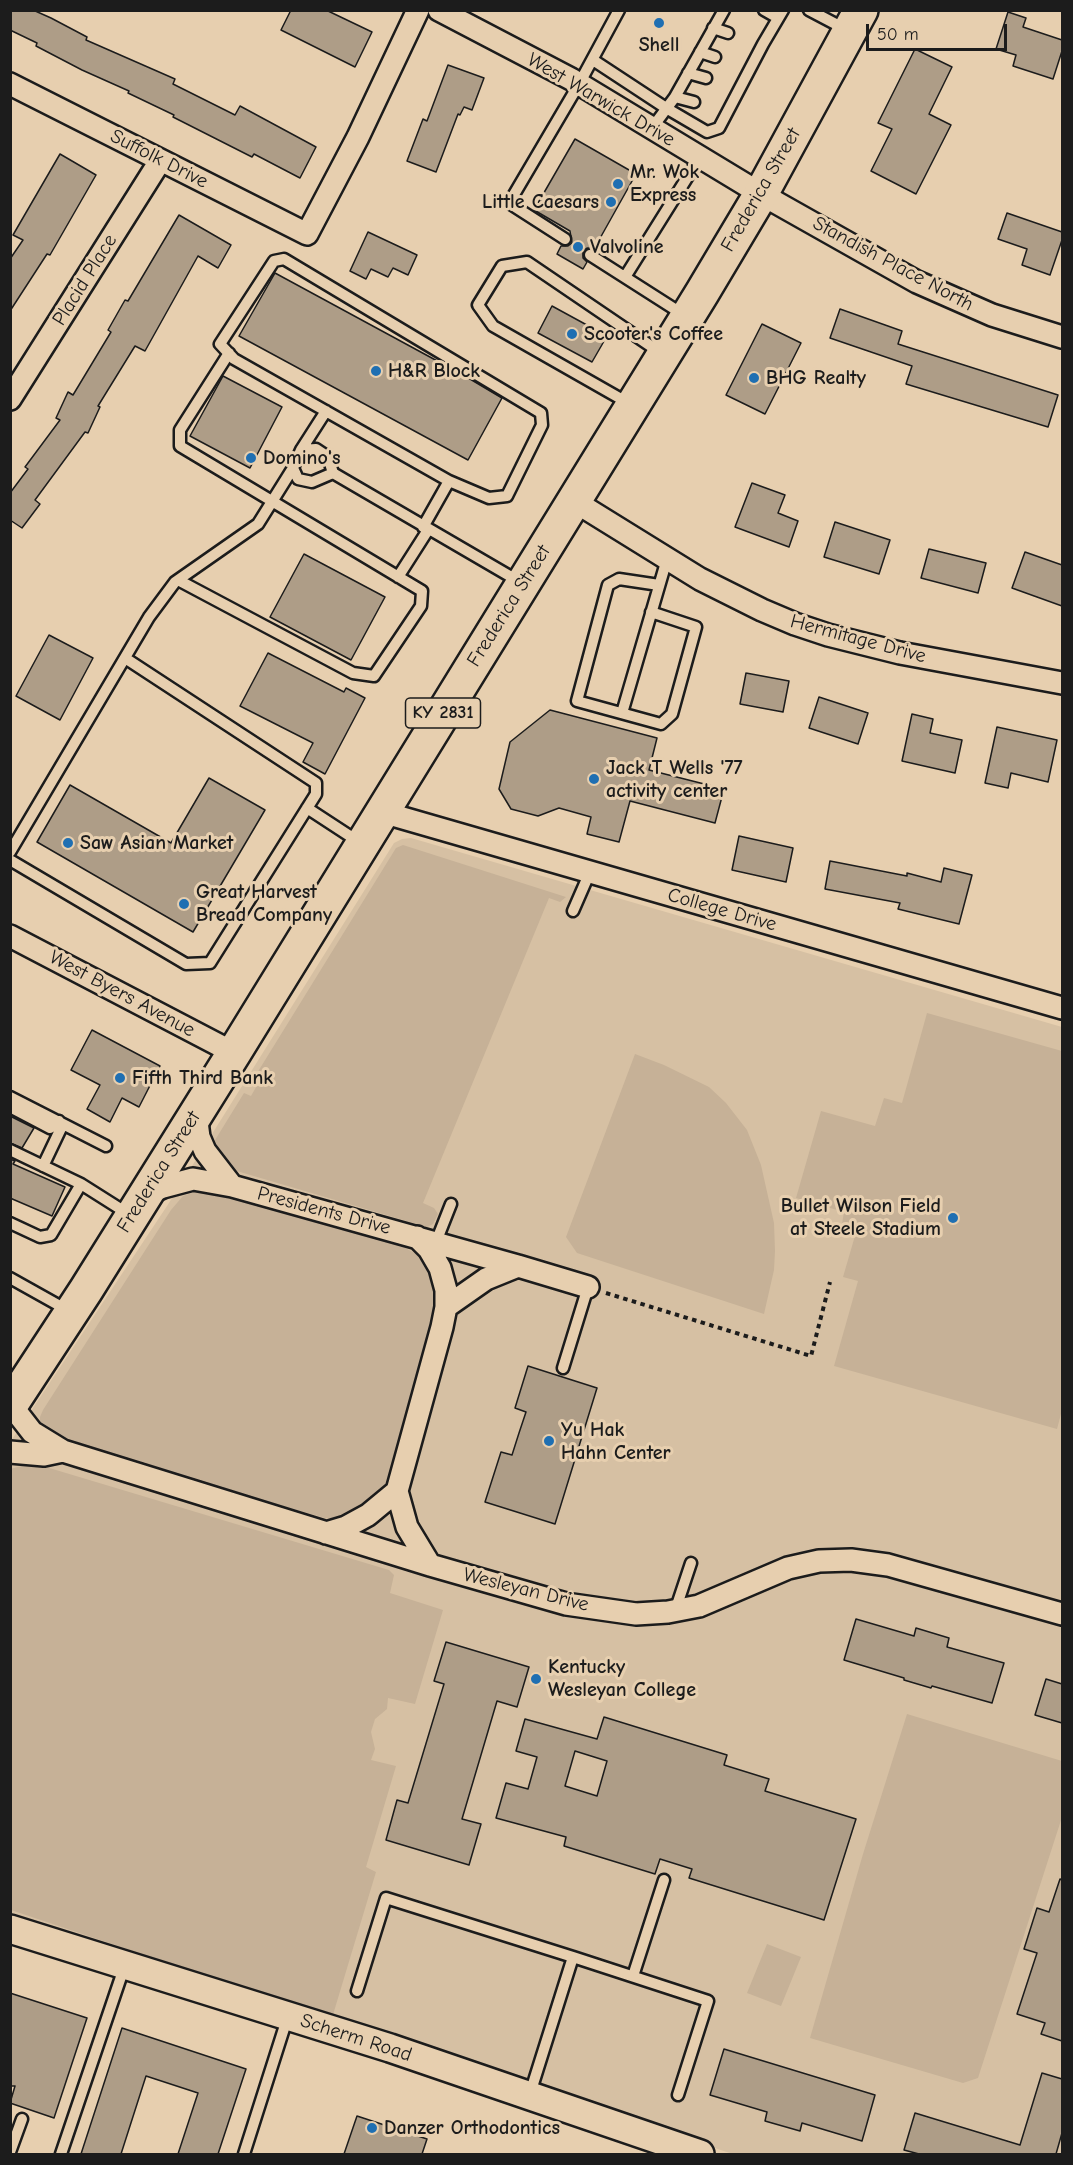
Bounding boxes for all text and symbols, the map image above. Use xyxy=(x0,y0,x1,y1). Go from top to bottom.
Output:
scale bar xyxy=(869,12,1010,50)
marker: Shell xyxy=(652,16,666,30)
text: 50 m xyxy=(877,24,919,45)
place label: Shell xyxy=(639,33,679,57)
street label: West Warwick Drive xyxy=(523,48,679,152)
street label: Suffolk Drive xyxy=(106,124,212,194)
street label: Frederica Street xyxy=(716,124,806,256)
place label: Mr. Wok Express xyxy=(630,160,699,207)
marker: Mr. Wok Express xyxy=(611,177,625,191)
place label: Little Caesars xyxy=(482,190,599,214)
marker: Little Caesars xyxy=(604,195,618,209)
street label: Standish Place North xyxy=(808,211,978,317)
street label: Placid Place xyxy=(48,230,122,330)
place label: Valvoline xyxy=(590,235,664,259)
marker: Valvoline xyxy=(571,240,585,254)
place label: Scooter's Coffee xyxy=(584,322,723,346)
marker: Scooter's Coffee xyxy=(565,327,579,341)
place label: H&R Block xyxy=(388,359,480,383)
marker: H&R Block xyxy=(369,364,383,378)
place label: BHG Realty xyxy=(766,366,866,390)
marker: BHG Realty xyxy=(747,371,761,385)
place label: Domino's xyxy=(263,446,340,470)
marker: Domino's xyxy=(244,451,258,465)
street label: Frederica Street xyxy=(462,541,556,671)
street label: Hermitage Drive xyxy=(788,609,928,669)
road number: KY 2831 xyxy=(406,698,480,728)
place label: Jack T Wells '77 activity center xyxy=(606,756,742,803)
marker: Jack T Wells '77 activity center xyxy=(587,772,601,786)
place label: Saw Asian Market xyxy=(80,831,233,855)
marker: Saw Asian Market xyxy=(61,836,75,850)
place label: Great Harvest Bread Company xyxy=(196,880,332,927)
street label: College Drive xyxy=(665,883,779,937)
marker: Great Harvest Bread Company xyxy=(177,897,191,911)
street label: West Byers Avenue xyxy=(45,945,199,1043)
place label: Fifth Third Bank xyxy=(132,1066,273,1090)
marker: Fifth Third Bank xyxy=(113,1071,127,1085)
street label: Frederica Street xyxy=(112,1107,206,1237)
street label: Presidents Drive xyxy=(255,1182,393,1240)
place label: Bullet Wilson Field at Steele Stadium xyxy=(781,1194,941,1241)
marker: Bullet Wilson Field at Steele Stadium xyxy=(946,1211,960,1225)
place label: Yu Hak Hahn Center xyxy=(561,1418,671,1465)
marker: Yu Hak Hahn Center xyxy=(542,1434,556,1448)
street label: Wesleyan Drive xyxy=(461,1563,591,1617)
place label: Kentucky Wesleyan College xyxy=(548,1655,696,1702)
marker: Kentucky Wesleyan College xyxy=(529,1672,543,1686)
street label: Scherm Road xyxy=(297,2009,415,2067)
place label: Danzer Orthodontics xyxy=(384,2116,560,2140)
marker: Danzer Orthodontics xyxy=(365,2121,379,2135)

